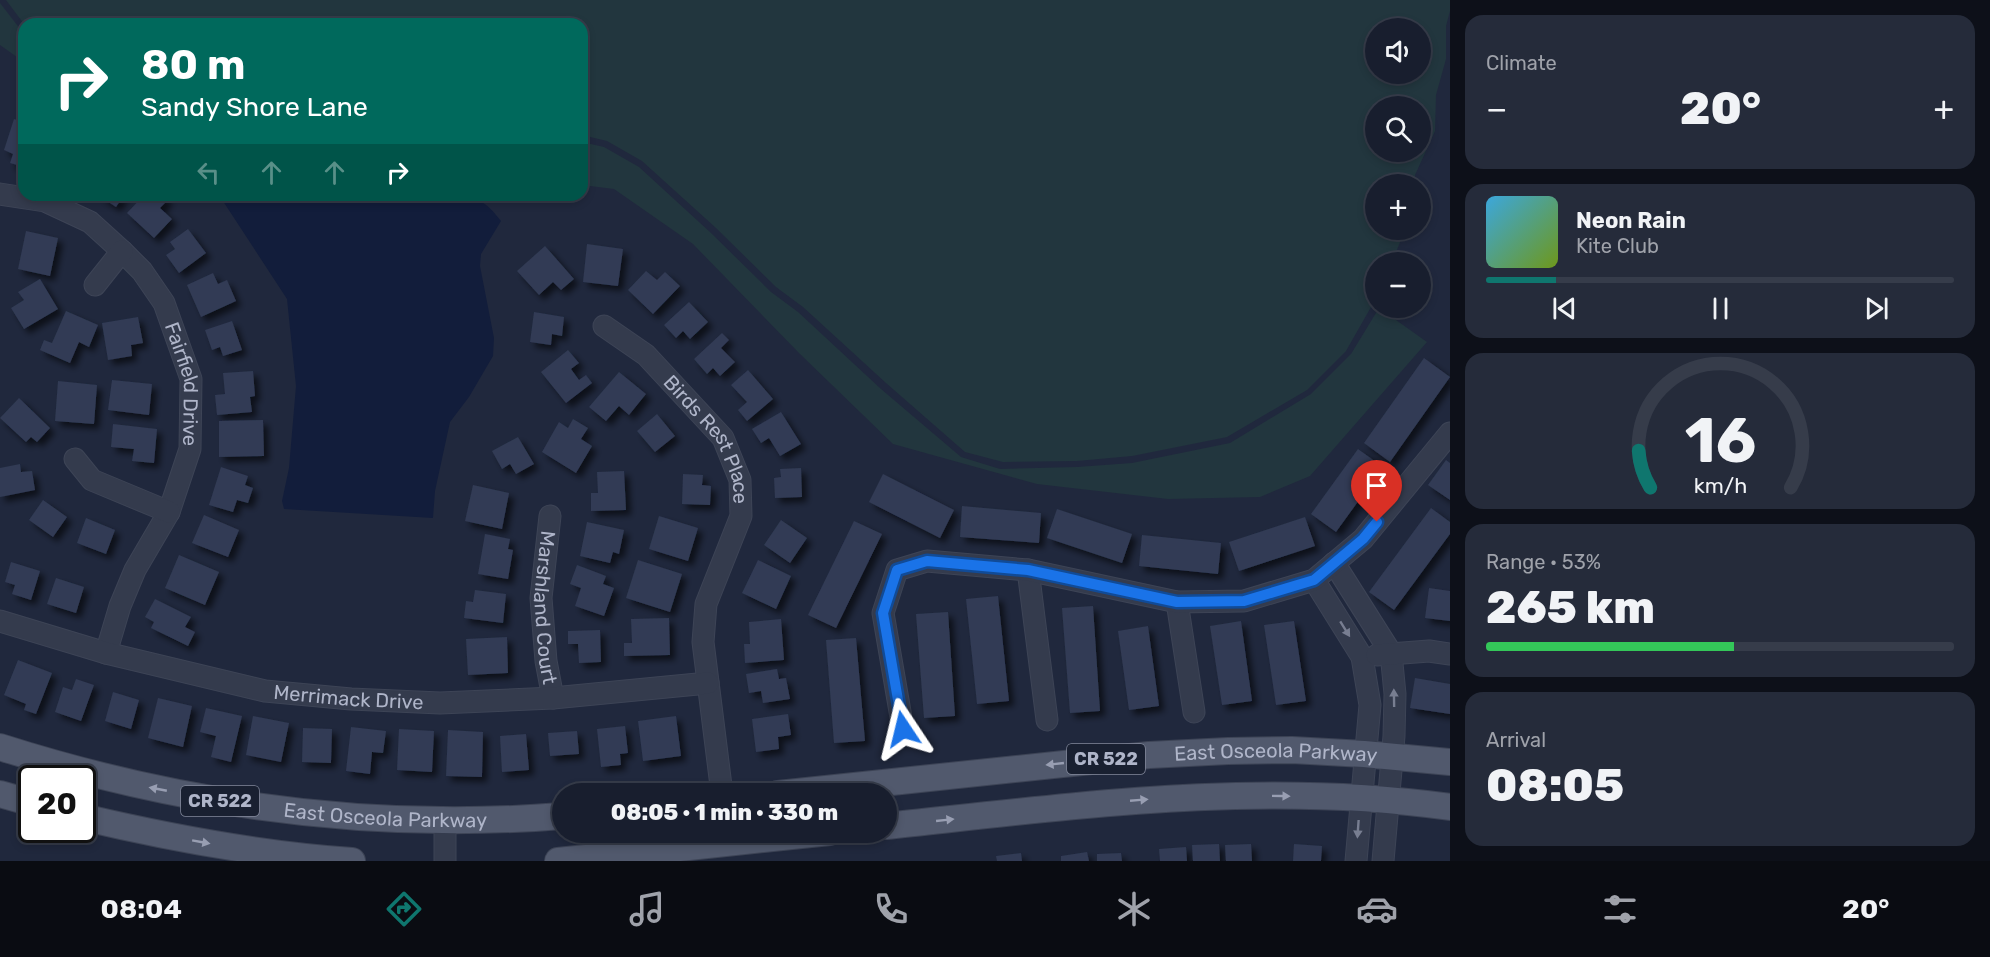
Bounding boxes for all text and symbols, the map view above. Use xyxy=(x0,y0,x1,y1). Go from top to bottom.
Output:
map controls xyxy=(1365,18,1431,318)
button: sound xyxy=(1365,18,1431,84)
text: 80 m xyxy=(141,40,245,90)
icon: right xyxy=(42,42,120,120)
text: Climate xyxy=(1486,51,1557,75)
text: 20° xyxy=(1680,82,1761,135)
text: − xyxy=(1486,89,1507,128)
text: + xyxy=(1933,89,1954,128)
text: Sandy Shore Lane xyxy=(141,91,368,123)
button: search xyxy=(1365,96,1431,162)
icon: left xyxy=(192,156,225,189)
icon: ahead xyxy=(255,156,288,189)
icon: ahead xyxy=(318,156,351,189)
icon: right xyxy=(381,156,414,189)
button: + xyxy=(1365,174,1431,240)
text: Neon Rain xyxy=(1576,207,1686,234)
text: Kite Club xyxy=(1576,234,1659,258)
button: − xyxy=(1365,252,1431,318)
icon: previous xyxy=(1548,292,1581,325)
icon: pause xyxy=(1704,292,1737,325)
icon: next xyxy=(1860,292,1893,325)
street label: Fairfield Drive xyxy=(160,319,203,446)
street label: Birds Rest Place xyxy=(659,370,753,504)
text: 16 xyxy=(1684,404,1756,478)
pin xyxy=(1351,460,1402,522)
icon: arrive xyxy=(1360,469,1393,502)
text: km/h xyxy=(1693,473,1747,498)
street label: Marshland Court xyxy=(528,530,562,686)
text: Range · 53% xyxy=(1486,550,1601,574)
text: 265 km xyxy=(1486,581,1655,634)
one-way arrow xyxy=(1340,621,1351,637)
street label: Merrimack Drive xyxy=(273,680,424,714)
one-way arrow xyxy=(1390,689,1399,708)
position arrow xyxy=(871,697,935,761)
text: Arrival xyxy=(1486,728,1546,752)
street label: East Osceola Parkway xyxy=(1173,738,1379,767)
road number: CR 522 xyxy=(1067,744,1145,774)
one-way arrow xyxy=(1045,759,1064,769)
text: 08:05 xyxy=(1486,759,1624,812)
speed limit sign: 20 xyxy=(18,765,96,843)
one-way arrow xyxy=(148,784,167,793)
road number: CR 522 xyxy=(181,786,259,816)
one-way arrow xyxy=(1272,791,1291,801)
one-way arrow xyxy=(1129,795,1148,805)
street label: East Osceola Parkway xyxy=(283,798,487,832)
text: 08:05 · 1 min · 330 m xyxy=(611,799,838,826)
one-way arrow xyxy=(935,815,954,825)
one-way arrow xyxy=(1354,820,1363,839)
one-way arrow xyxy=(192,838,211,847)
icon: directions xyxy=(383,888,425,930)
icon: music xyxy=(626,888,668,930)
icon: phone xyxy=(870,888,912,930)
icon: climate xyxy=(1113,888,1155,930)
icon: car xyxy=(1356,888,1398,930)
icon: filters xyxy=(1599,888,1641,930)
text: 08:04 xyxy=(101,893,182,925)
text: 20° xyxy=(1842,893,1889,925)

